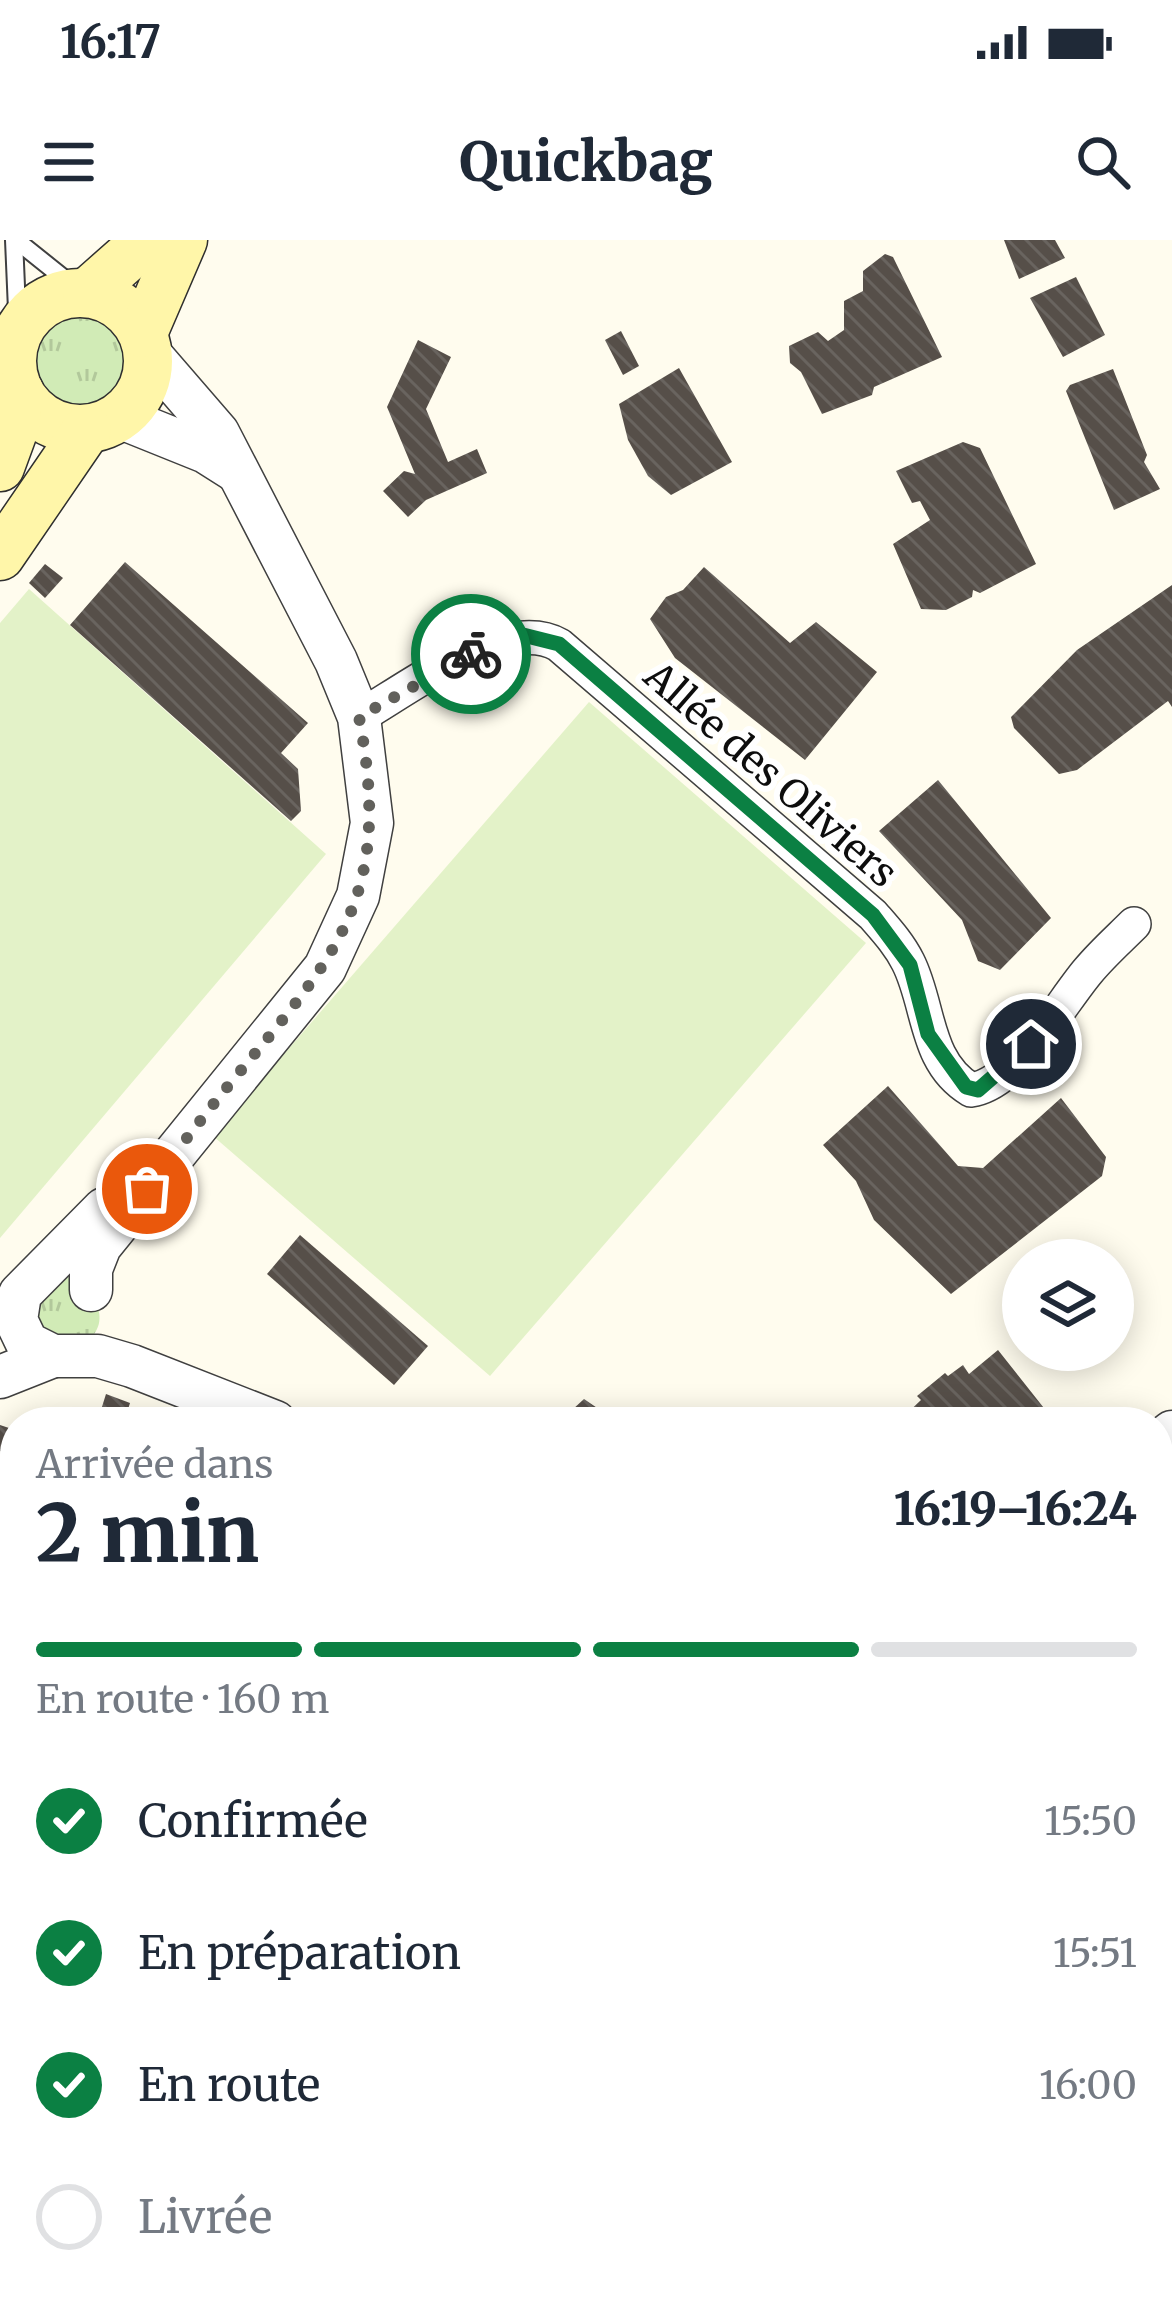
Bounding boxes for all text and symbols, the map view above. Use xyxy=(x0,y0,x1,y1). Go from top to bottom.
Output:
text: 16:17 xyxy=(60,14,161,70)
text: Quickbag xyxy=(459,128,713,196)
icon: menu xyxy=(36,129,102,195)
icon: search xyxy=(1070,129,1136,195)
courier xyxy=(411,594,531,714)
icon: bike xyxy=(438,621,504,687)
street label: Allée des Oliviers xyxy=(633,651,907,897)
pin xyxy=(980,993,1082,1095)
icon: home xyxy=(998,1011,1064,1077)
pin xyxy=(96,1138,198,1240)
icon: bag xyxy=(114,1156,180,1222)
map controls xyxy=(1002,1239,1134,1371)
button: layers xyxy=(1002,1239,1134,1371)
text: Arrivée dans xyxy=(36,1440,273,1489)
text: 16:19–16:24 xyxy=(894,1481,1137,1537)
text: 2 min xyxy=(36,1485,259,1583)
text: En route · 160 m xyxy=(36,1675,329,1724)
icon: check xyxy=(36,1788,102,1854)
text: Confirmée xyxy=(138,1793,368,1849)
text: 15:50 xyxy=(1044,1797,1137,1846)
icon: check xyxy=(36,1920,102,1986)
text: En préparation xyxy=(138,1925,461,1981)
text: 15:51 xyxy=(1053,1929,1137,1978)
icon: check xyxy=(36,2052,102,2118)
text: En route xyxy=(138,2057,320,2113)
text: 16:00 xyxy=(1039,2061,1137,2110)
text: Livrée xyxy=(138,2189,272,2245)

